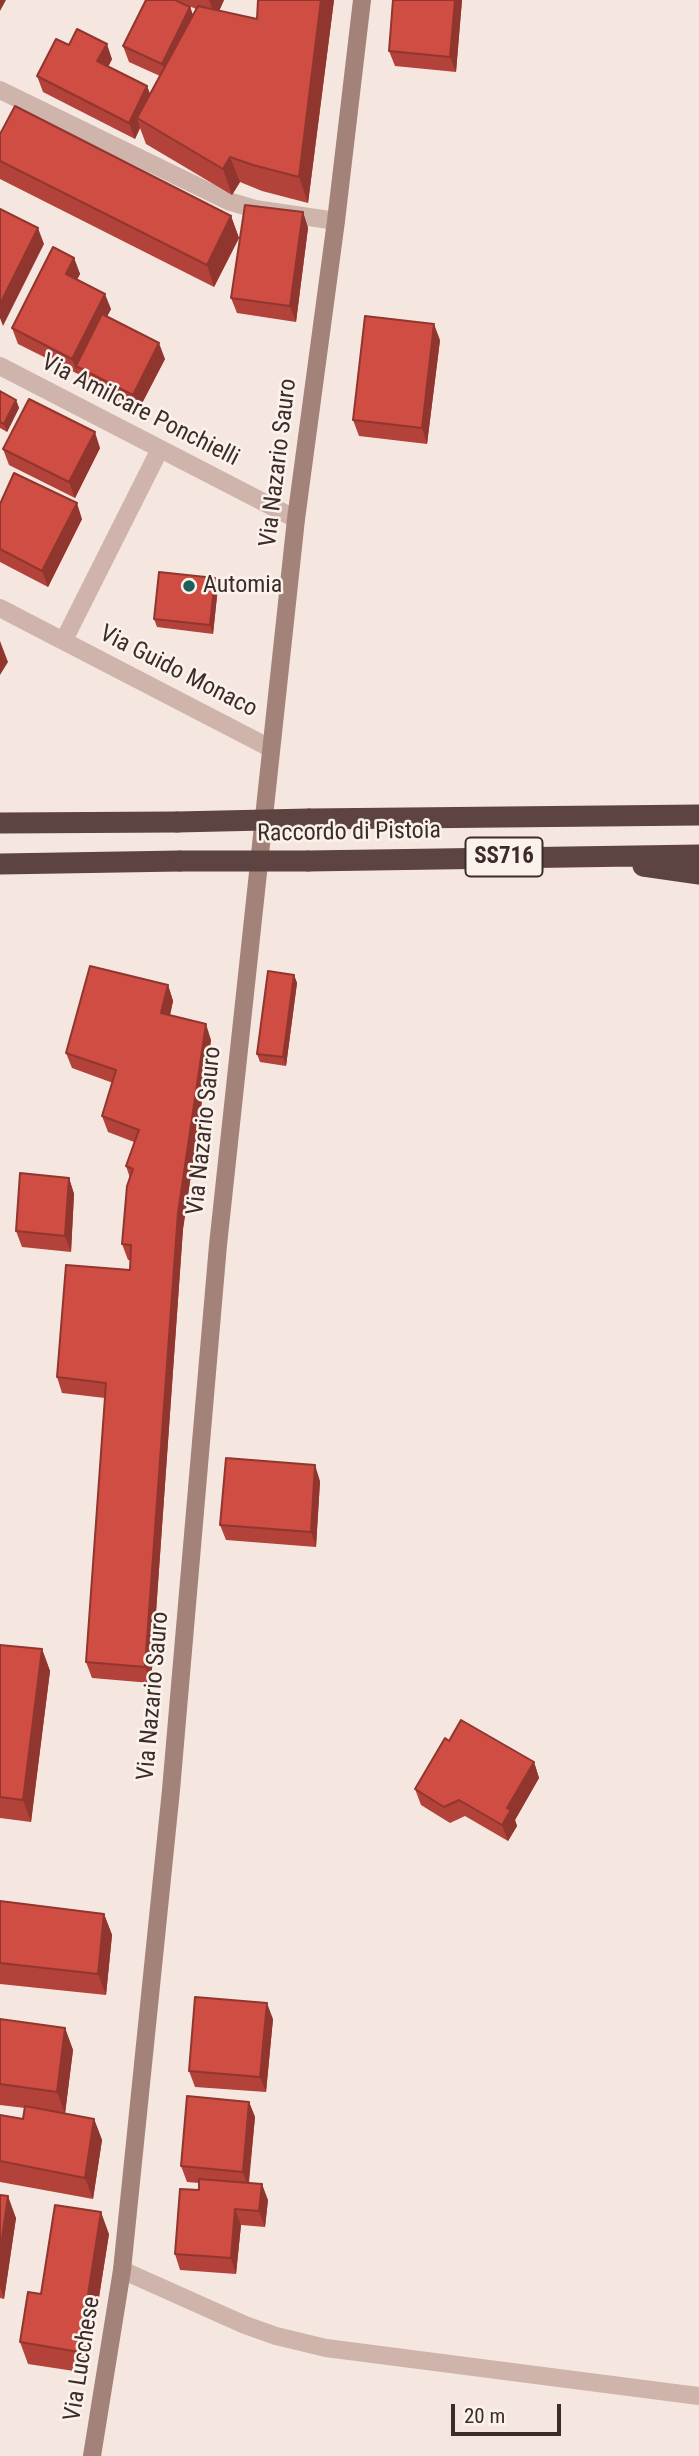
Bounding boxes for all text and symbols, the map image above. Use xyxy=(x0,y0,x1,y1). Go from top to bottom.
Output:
street label: Via Amilcare Ponchielli xyxy=(36,349,244,473)
street label: Via Nazario Sauro xyxy=(254,377,304,549)
place label: Automia xyxy=(203,572,282,600)
marker: Automia xyxy=(181,578,197,594)
street label: Via Guido Monaco xyxy=(94,620,262,724)
street label: Raccordo di Pistoia xyxy=(257,817,441,849)
road number: SS716 xyxy=(466,838,542,876)
street label: Via Nazario Sauro xyxy=(182,1045,228,1217)
street label: Via Nazario Sauro xyxy=(132,1610,176,1782)
street label: Via Lucchese xyxy=(59,2295,107,2423)
scale bar xyxy=(454,2390,564,2434)
text: 20 m xyxy=(464,2404,505,2428)

